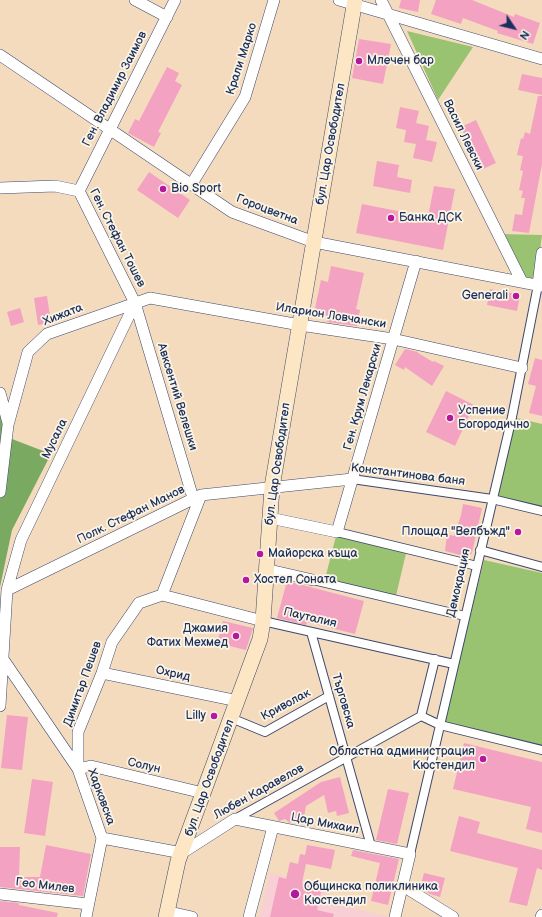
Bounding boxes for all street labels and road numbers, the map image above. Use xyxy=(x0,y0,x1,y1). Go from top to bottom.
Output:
street label: Крали Марко xyxy=(224,21,260,97)
street label: Ген. Владимир Заимов xyxy=(80,29,150,149)
street label: бул. Цар Освободител xyxy=(313,82,349,206)
street label: Васил Левски xyxy=(440,97,486,173)
street label: Ген. Стефан Тошев xyxy=(86,186,148,290)
street label: Гороцветна xyxy=(234,192,300,228)
street label: Иларион Ловчански xyxy=(275,300,387,332)
street label: Хижата xyxy=(41,301,85,329)
street label: Авксентий Велешки xyxy=(154,342,200,452)
street label: Ген. Крум Лекарски xyxy=(341,342,385,452)
street label: бул. Цар Освободител xyxy=(262,402,294,526)
street label: Мусала xyxy=(39,417,71,461)
street label: Константинова баня xyxy=(350,461,466,489)
street label: Полк. Стефан Манов xyxy=(75,483,187,547)
street label: Демокрация xyxy=(444,547,474,619)
street label: Пауталия xyxy=(282,605,338,631)
street label: Димитър Пешев xyxy=(61,639,105,729)
street label: Охрид xyxy=(154,663,192,685)
street label: Търговска xyxy=(328,672,358,730)
street label: Криволак xyxy=(259,686,313,724)
street label: бул. Цар Освободител xyxy=(182,718,238,838)
street label: Солун xyxy=(126,755,162,777)
street label: Любен Kаравелов xyxy=(211,761,307,823)
street label: Харковска xyxy=(84,767,118,827)
street label: Цар Михаил xyxy=(290,810,360,838)
street label: Гео Милев xyxy=(15,875,75,897)

